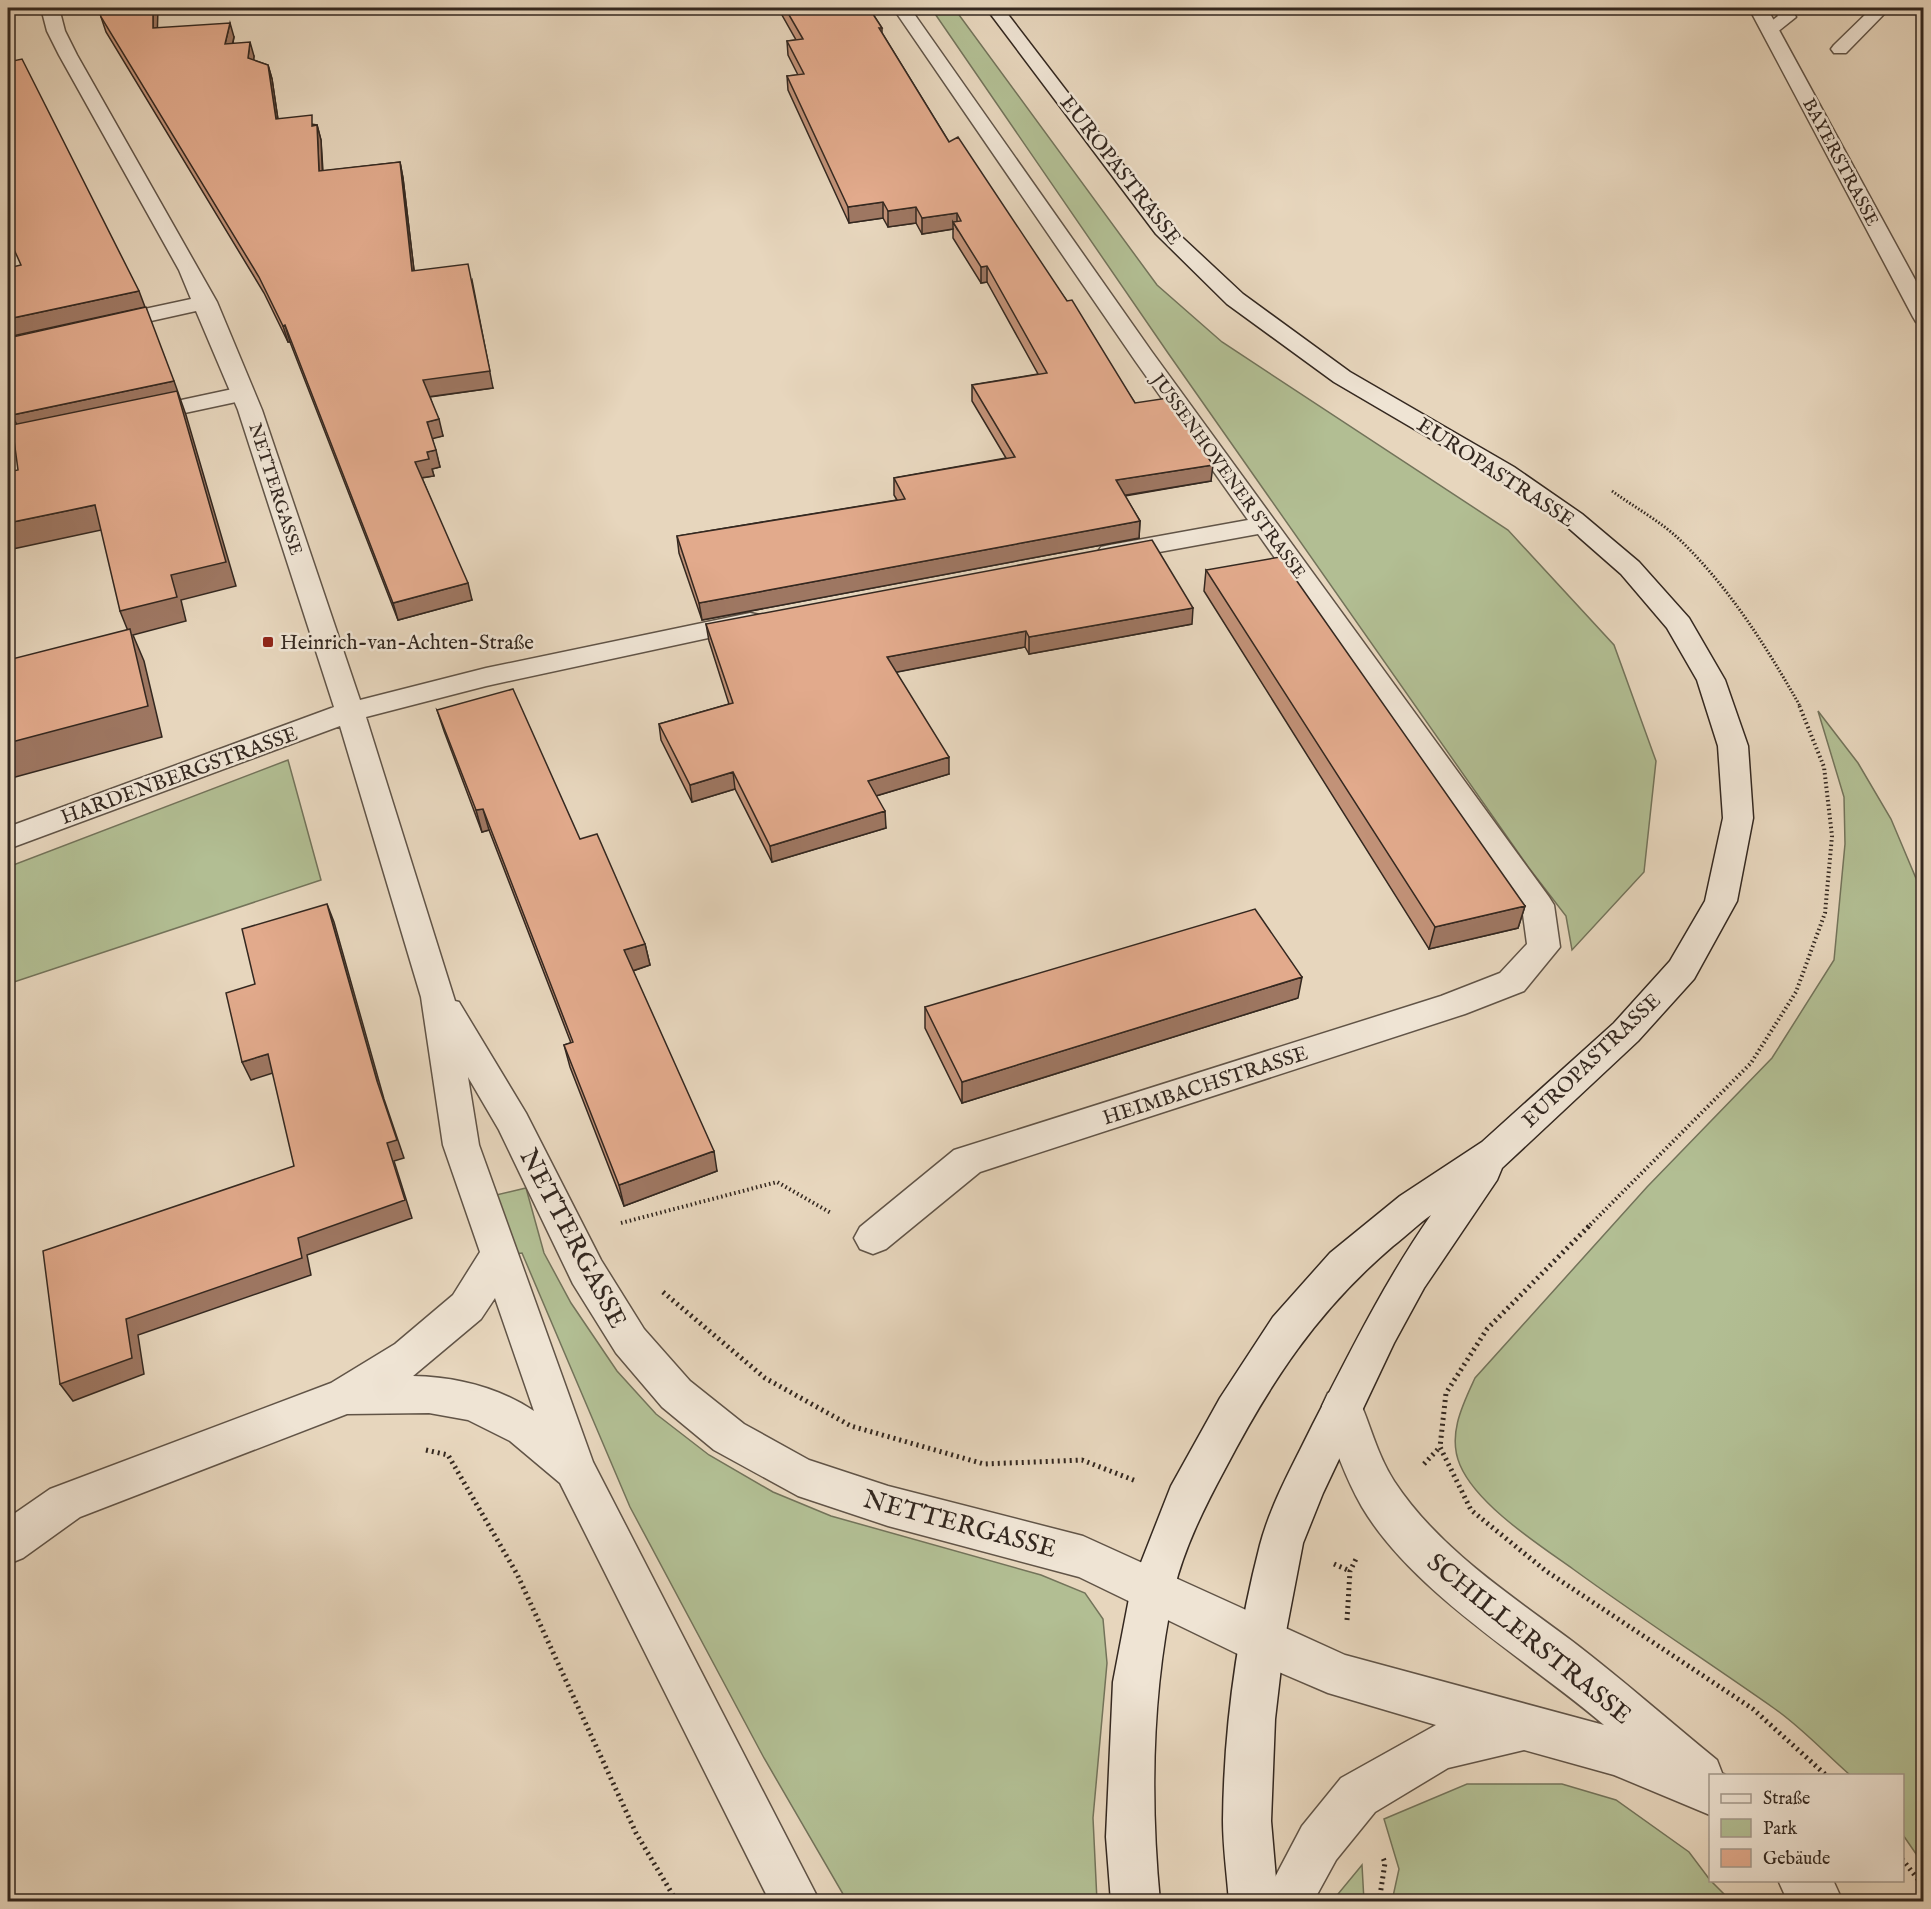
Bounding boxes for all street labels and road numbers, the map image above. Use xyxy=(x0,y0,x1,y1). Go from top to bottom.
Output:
street label: EUROPASTRASSE xyxy=(1053,91,1187,251)
street label: BAYERSTRASSE xyxy=(1796,95,1883,231)
street label: JUSSENHOVENER STRASSE xyxy=(1144,368,1310,584)
street label: EUROPASTRASSE xyxy=(1411,412,1579,534)
street label: NETTERGASSE xyxy=(242,420,307,558)
street label: HARDENBERGSTRASSE xyxy=(57,721,302,832)
street label: EUROPASTRASSE xyxy=(1517,988,1667,1134)
street label: HEIMBACHSTRASSE xyxy=(1099,1040,1312,1132)
street label: NETTERGASSE xyxy=(511,1143,634,1334)
street label: NETTERGASSE xyxy=(859,1483,1060,1566)
street label: SCHILLERSTRASSE xyxy=(1420,1546,1638,1732)

